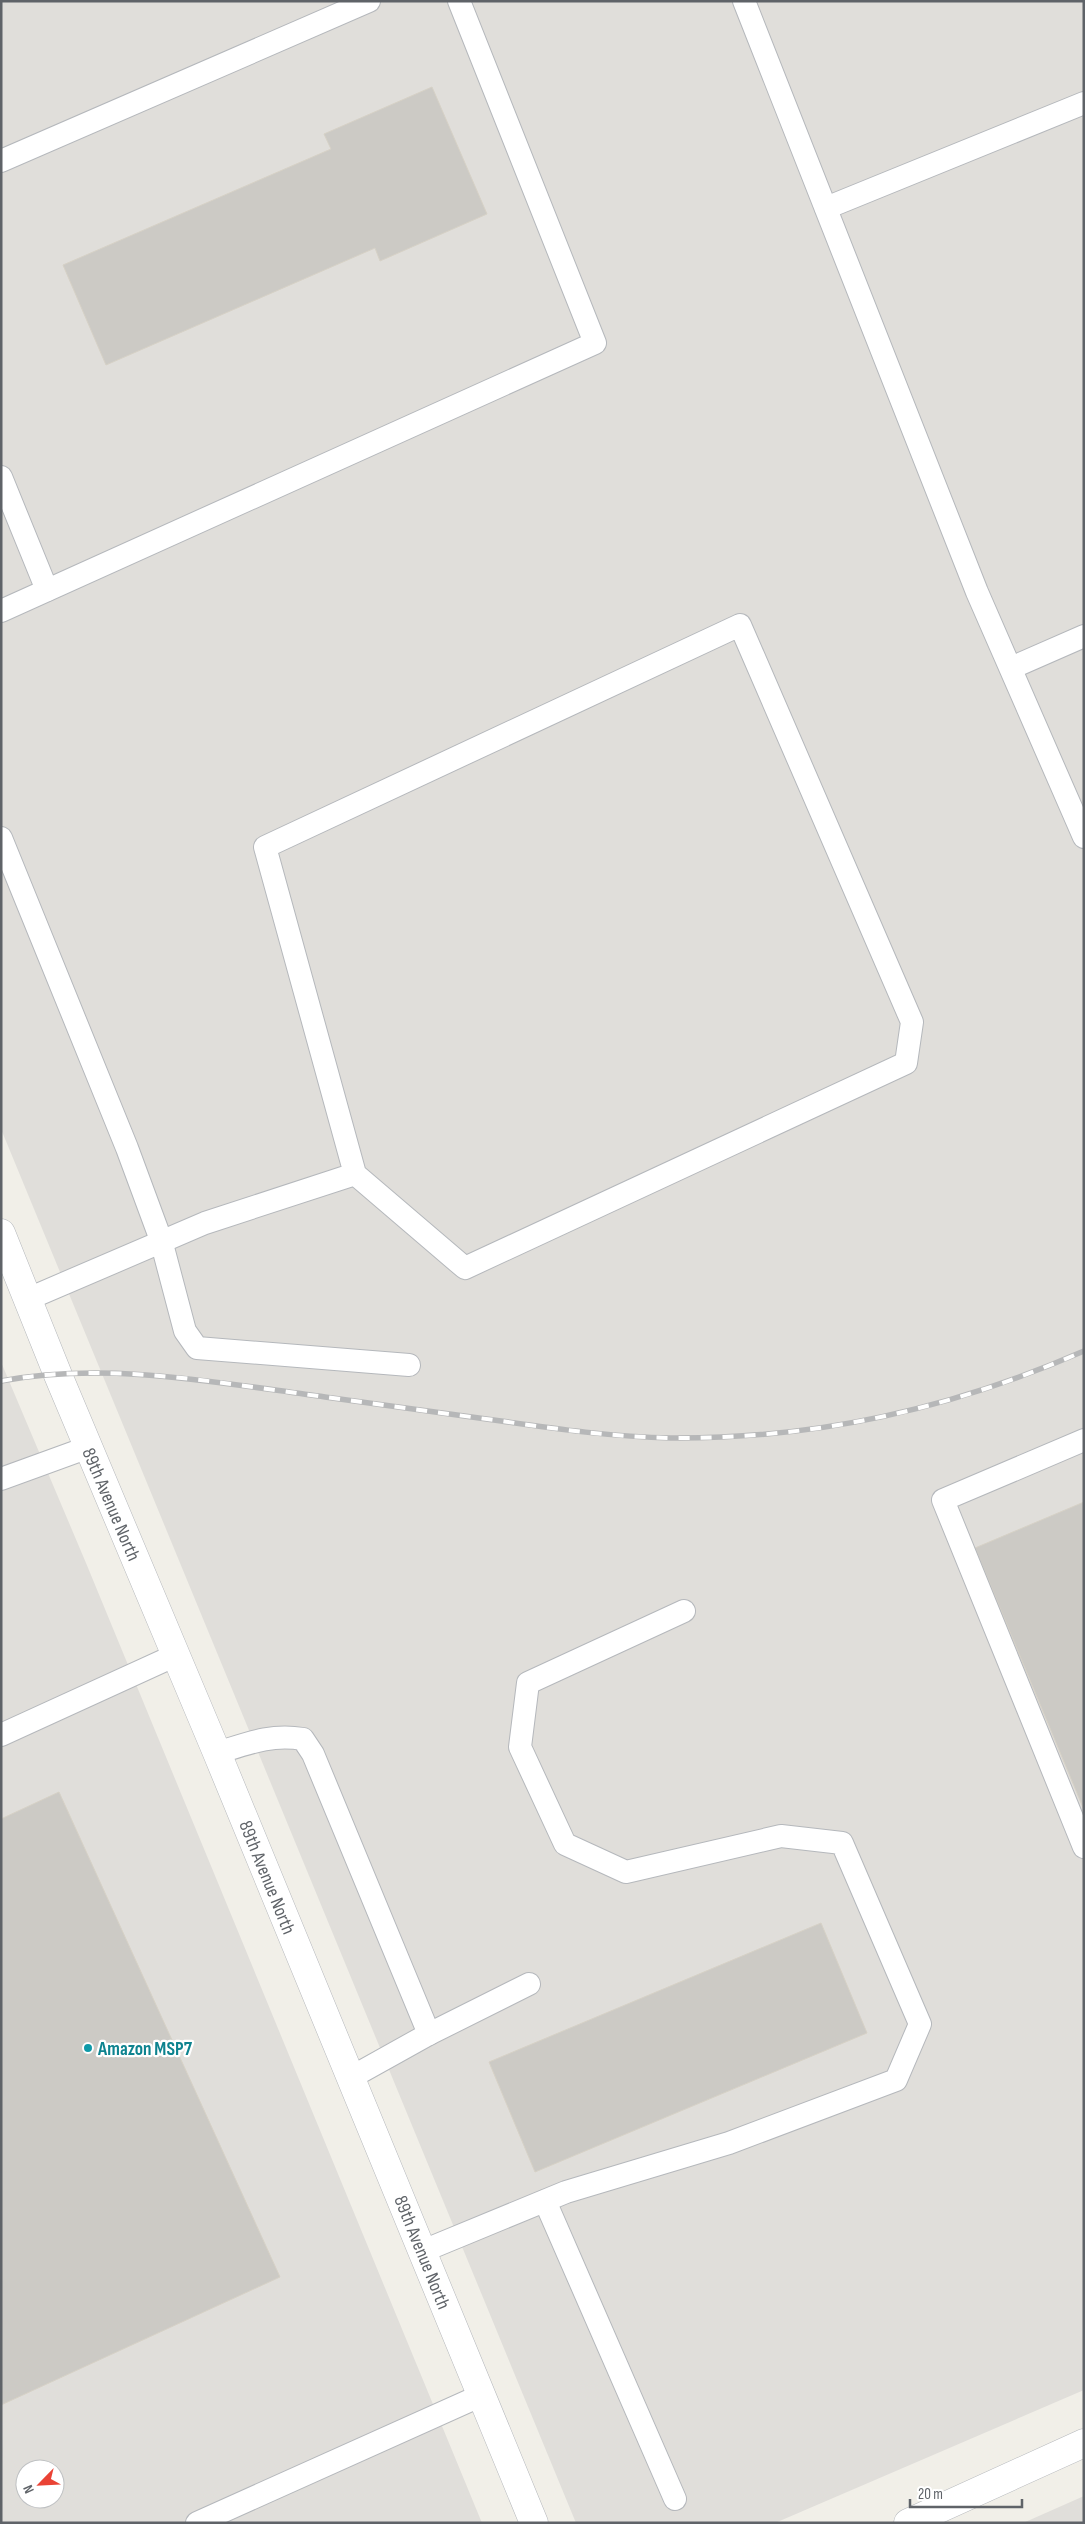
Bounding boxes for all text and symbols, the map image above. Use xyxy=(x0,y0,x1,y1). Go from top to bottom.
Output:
street label: 89th Avenue North xyxy=(76,1445,145,1565)
street label: 89th Avenue North xyxy=(233,1817,300,1938)
place label: Amazon MSP7 xyxy=(97,2038,193,2061)
marker: Amazon MSP7 xyxy=(82,2042,94,2054)
street label: 89th Avenue North xyxy=(388,2192,455,2313)
north arrow xyxy=(15,2459,65,2509)
scale bar xyxy=(910,2476,1022,2508)
text: N xyxy=(19,2482,38,2496)
text: 20 m xyxy=(918,2485,943,2504)

